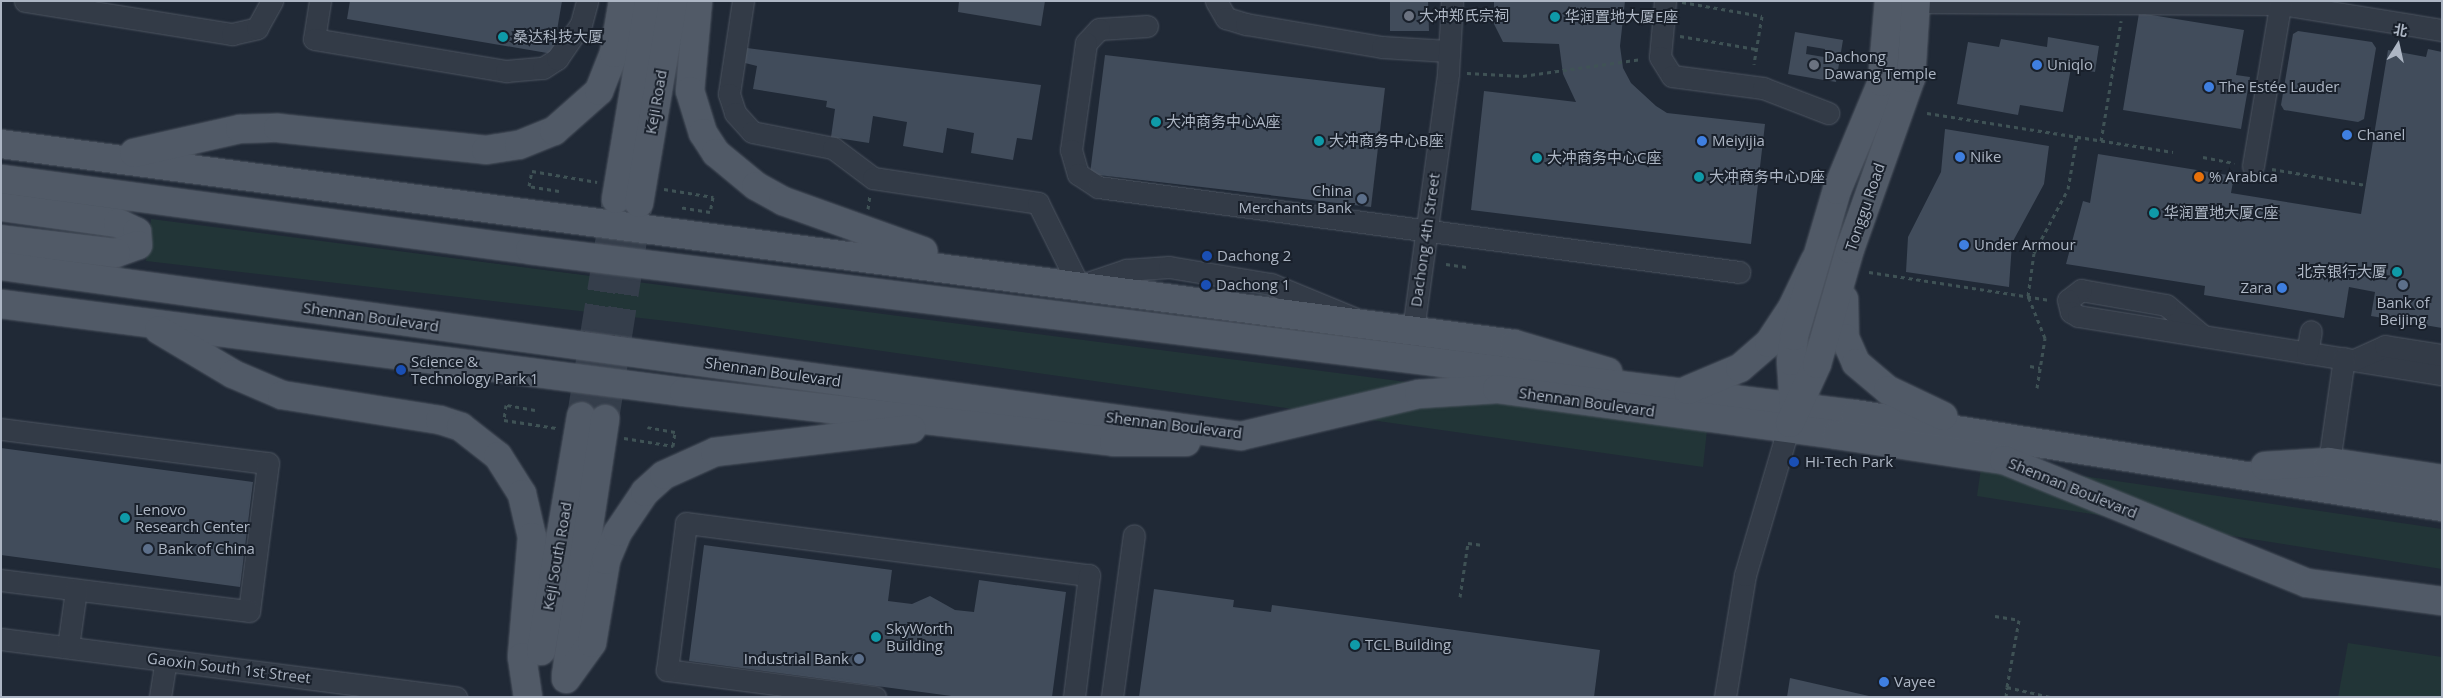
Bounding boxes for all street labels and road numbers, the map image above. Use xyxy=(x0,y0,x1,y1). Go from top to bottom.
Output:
street label: Keji Road xyxy=(642,68,670,136)
street label: Tonggu Road xyxy=(1842,161,1888,253)
street label: Dachong 4th Street xyxy=(1407,172,1443,308)
street label: Shennan Boulevard xyxy=(302,299,440,335)
street label: Shennan Boulevard xyxy=(704,354,842,390)
street label: Shennan Boulevard xyxy=(1518,384,1656,420)
street label: Shennan Boulevard xyxy=(1105,408,1243,442)
street label: Shennan Boulevard xyxy=(2006,454,2140,522)
street label: Keji South Road xyxy=(539,500,575,612)
street label: Gaoxin South 1st Street xyxy=(146,649,312,687)

